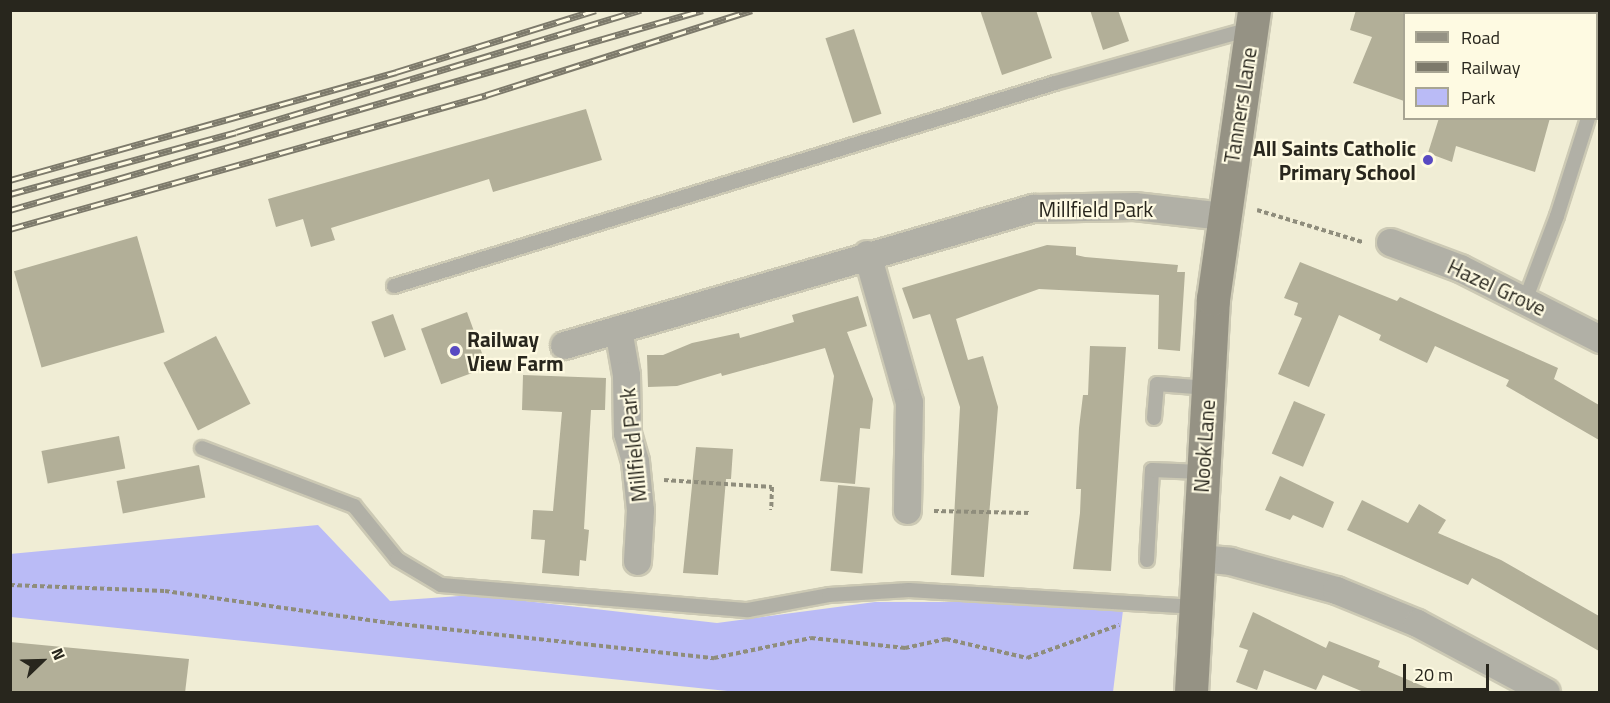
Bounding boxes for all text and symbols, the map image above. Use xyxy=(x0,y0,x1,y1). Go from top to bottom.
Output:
legend xyxy=(1403,12,1598,120)
text: Road xyxy=(1461,24,1500,51)
street label: Tanners Lane xyxy=(1218,45,1262,165)
text: Railway xyxy=(1461,54,1520,81)
text: Park xyxy=(1461,84,1495,111)
place label: All Saints Catholic Primary School xyxy=(1253,135,1416,185)
marker: All Saints Catholic Primary School xyxy=(1421,153,1435,167)
street label: Millfield Park xyxy=(1039,196,1153,222)
street label: Hazel Grove xyxy=(1444,253,1550,321)
place label: Railway View Farm xyxy=(467,326,564,376)
marker: Railway View Farm xyxy=(448,344,462,358)
street label: Millfield Park xyxy=(614,387,652,503)
street label: Nook Lane xyxy=(1188,399,1220,493)
north arrow xyxy=(12,631,72,691)
text: N xyxy=(45,644,72,664)
scale bar xyxy=(1406,652,1492,690)
text: 20 m xyxy=(1414,661,1453,688)

